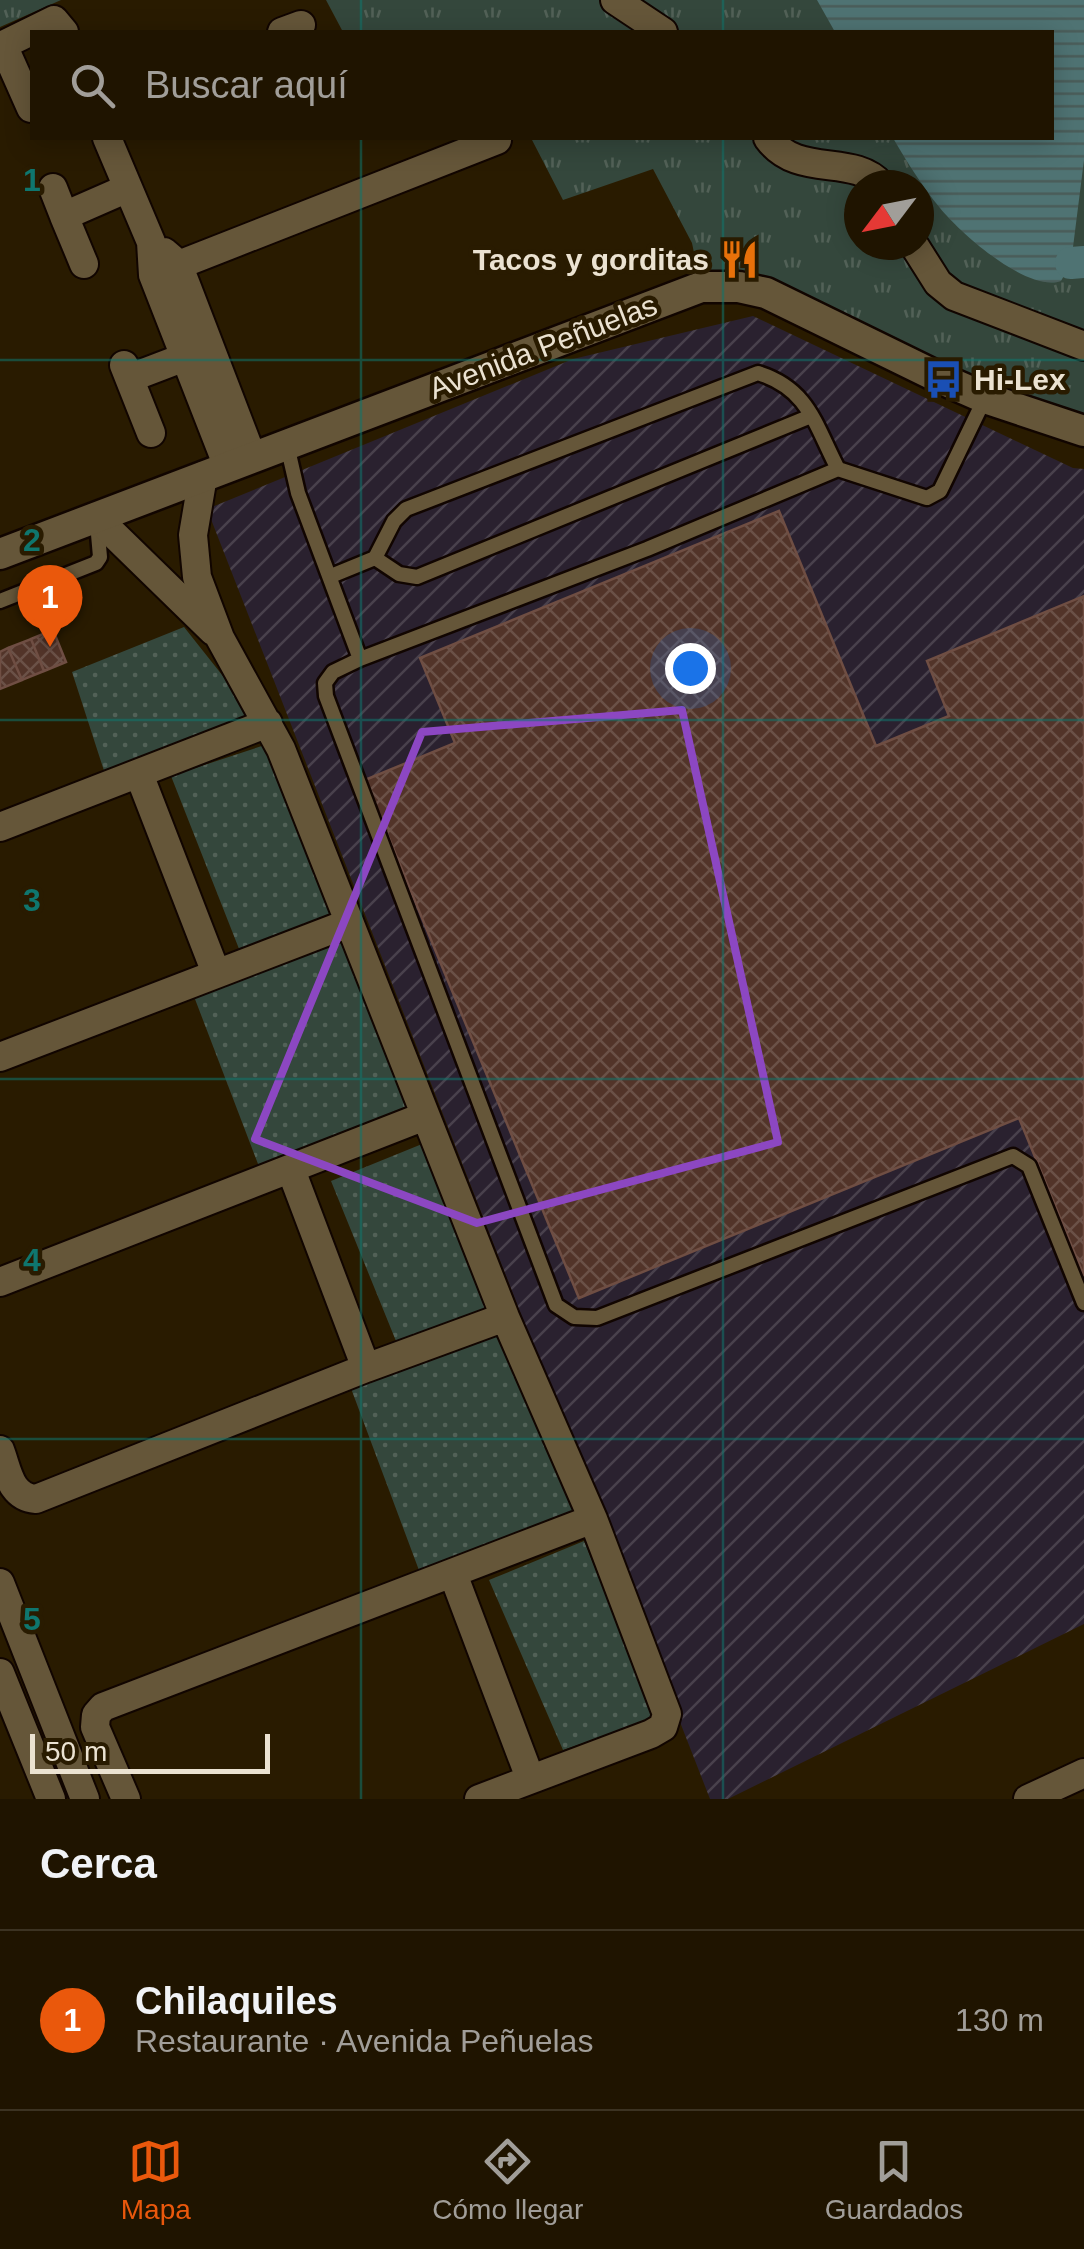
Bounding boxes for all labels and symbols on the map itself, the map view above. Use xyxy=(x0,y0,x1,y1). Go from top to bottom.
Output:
text: 1 xyxy=(23,162,41,198)
north arrow xyxy=(844,170,934,260)
restaurant icon: Tacos y gorditas xyxy=(718,239,760,281)
place label: Tacos y gorditas xyxy=(473,243,709,276)
street label: Avenida Peñuelas xyxy=(424,288,661,405)
bus stop icon: Hi-Lex xyxy=(923,359,965,401)
place label: Hi-Lex xyxy=(974,363,1066,396)
text: 2 xyxy=(23,522,41,558)
pin: 1 xyxy=(18,564,82,647)
your location xyxy=(665,643,716,694)
text: 3 xyxy=(23,882,41,918)
text: 4 xyxy=(23,1242,41,1278)
text: 5 xyxy=(23,1601,41,1637)
scale bar xyxy=(30,1729,270,1774)

